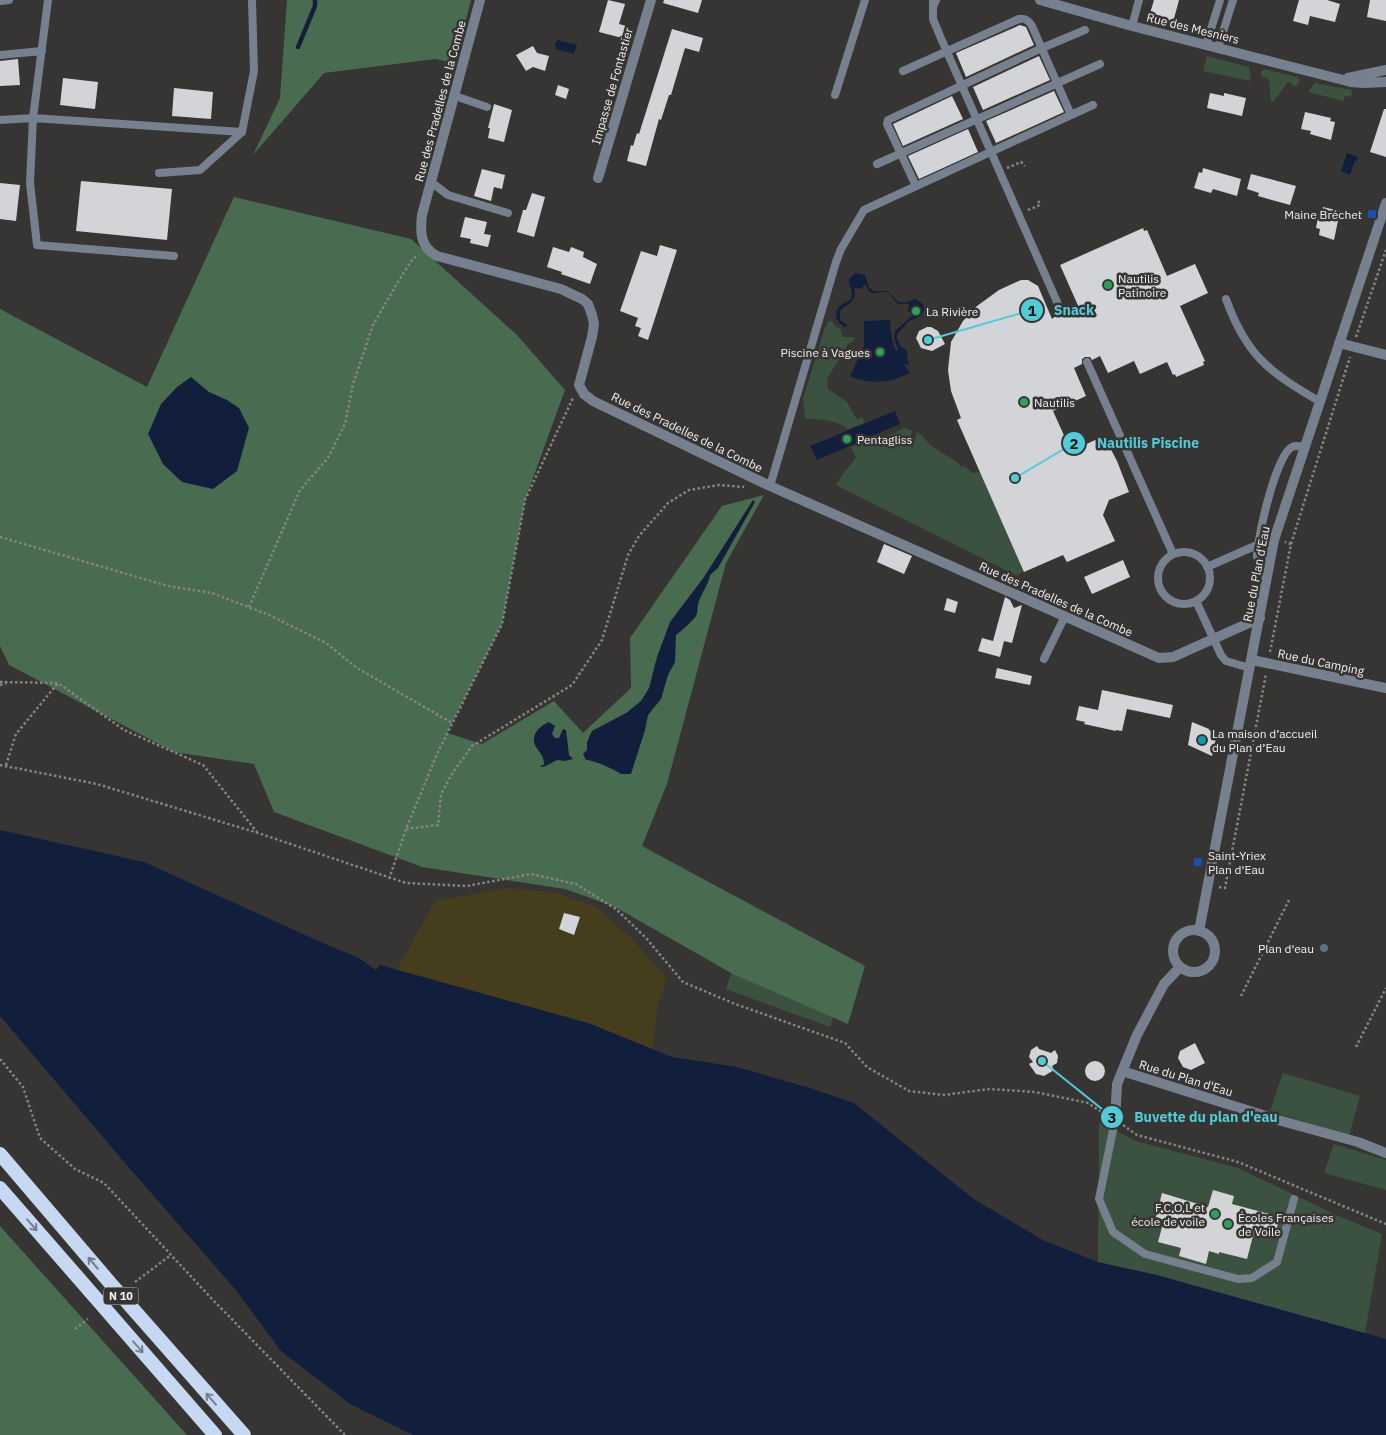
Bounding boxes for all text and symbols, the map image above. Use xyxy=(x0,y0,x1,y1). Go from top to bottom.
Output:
street label: Rue des Mesniers xyxy=(1145,9,1241,47)
street label: Rue des Pradelles de la Combe xyxy=(411,18,469,183)
street label: Impasse de Fontastier xyxy=(588,25,636,146)
place label: Maine Bréchet xyxy=(1284,207,1362,222)
marker: Maine Bréchet xyxy=(1366,208,1378,220)
place label: Nautilis Patinoire xyxy=(1118,271,1167,300)
marker: Nautilis Patinoire xyxy=(1102,279,1114,291)
callout: Snack xyxy=(1019,296,1104,325)
text: 1 xyxy=(1027,301,1037,320)
text: Snack xyxy=(1054,301,1095,319)
place label: La Rivière xyxy=(926,304,979,319)
marker: La Rivière xyxy=(910,305,922,317)
place label: Piscine à Vagues xyxy=(780,345,870,360)
marker: Piscine à Vagues xyxy=(874,346,886,358)
street label: Rue des Pradelles de la Combe xyxy=(609,389,765,475)
place label: Nautilis xyxy=(1034,395,1075,410)
marker: Nautilis xyxy=(1018,396,1030,408)
callout: Nautilis Piscine xyxy=(1062,429,1209,458)
place label: Pentagliss xyxy=(857,432,912,447)
marker: Pentagliss xyxy=(841,433,853,445)
text: 2 xyxy=(1069,434,1079,453)
text: Nautilis Piscine xyxy=(1097,434,1199,452)
street label: Rue du Plan d'Eau xyxy=(1239,525,1273,623)
street label: Rue des Pradelles de la Combe xyxy=(977,558,1135,640)
street label: Rue du Camping xyxy=(1276,646,1366,679)
place label: La maison d’accueil du Plan d’Eau xyxy=(1212,726,1317,755)
marker: La maison d’accueil du Plan d’Eau xyxy=(1196,734,1208,746)
place label: Saint-Yriex Plan d'Eau xyxy=(1208,848,1266,877)
marker: Saint-Yriex Plan d'Eau xyxy=(1192,856,1204,868)
place label: Plan d'eau xyxy=(1258,941,1314,956)
marker: Plan d'eau xyxy=(1318,942,1330,954)
street label: Rue du Plan d'Eau xyxy=(1137,1057,1235,1099)
callout: Buvette du plan d'eau xyxy=(1099,1103,1288,1132)
text: 3 xyxy=(1107,1108,1117,1127)
text: Buvette du plan d'eau xyxy=(1134,1108,1278,1126)
place label: F.C.O.L et école de voile xyxy=(1131,1200,1205,1229)
marker: F.C.O.L et école de voile xyxy=(1209,1208,1221,1220)
place label: Écoles Françaises de Voile xyxy=(1238,1210,1334,1239)
one-way arrow xyxy=(26,1218,37,1231)
marker: Écoles Françaises de Voile xyxy=(1222,1218,1234,1230)
one-way arrow xyxy=(87,1257,99,1270)
road number: N 10 xyxy=(104,1288,138,1304)
one-way arrow xyxy=(132,1341,144,1354)
one-way arrow xyxy=(206,1392,217,1405)

